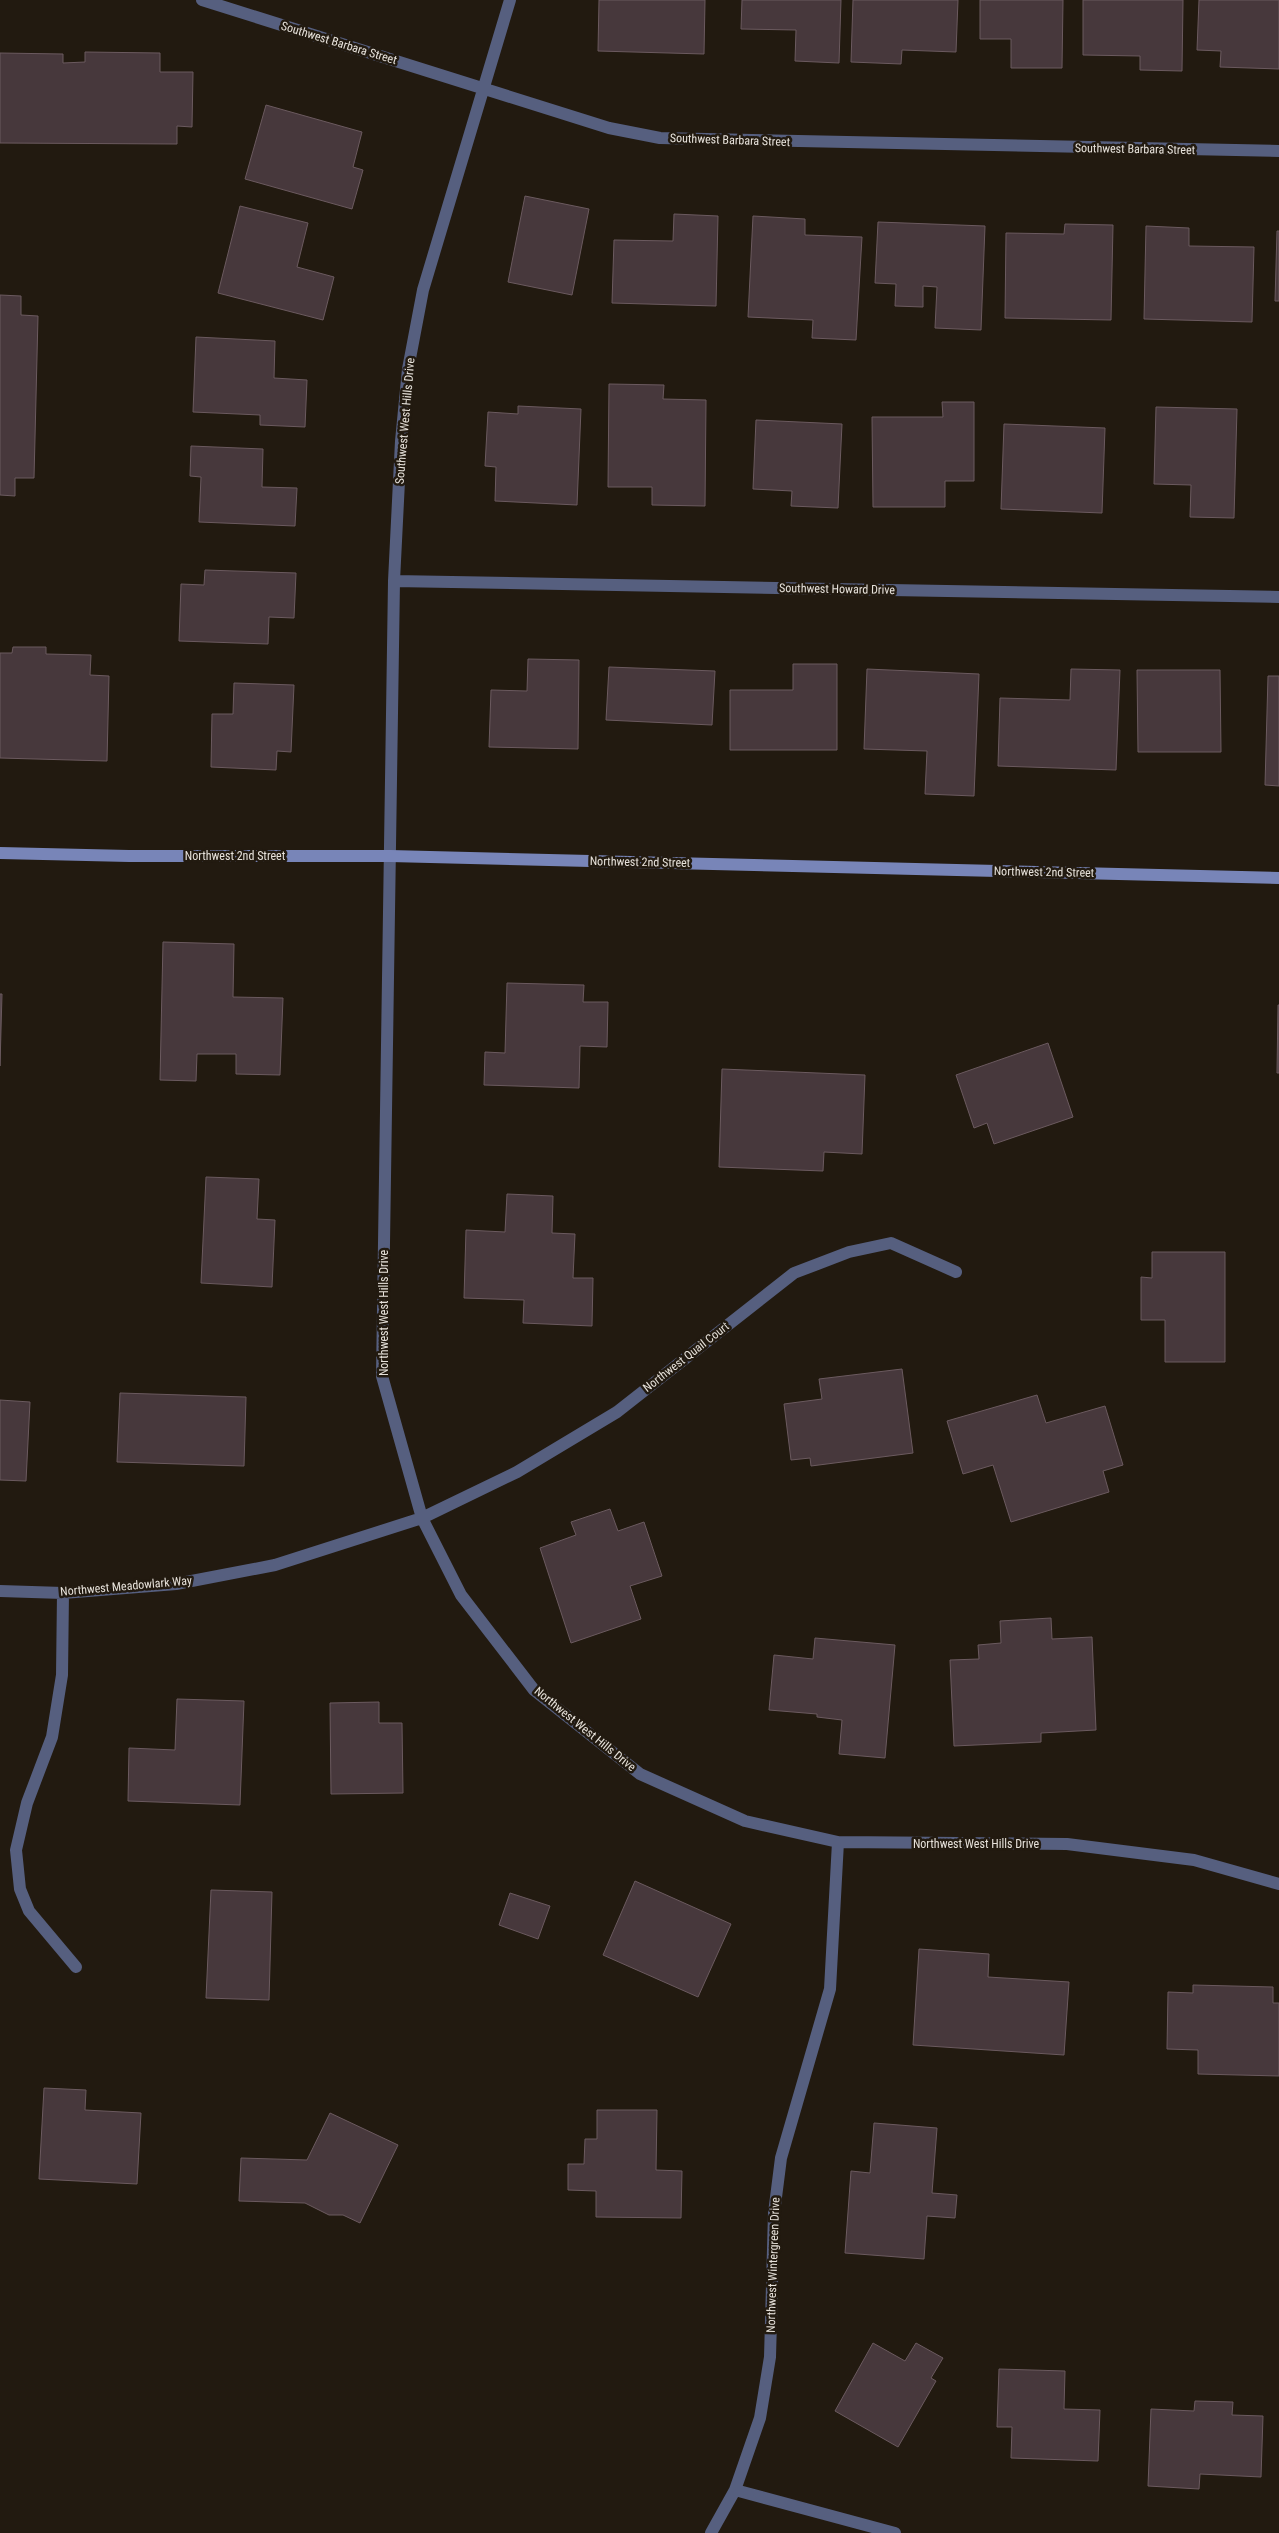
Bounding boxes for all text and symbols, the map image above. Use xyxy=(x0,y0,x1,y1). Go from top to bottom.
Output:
street label: Southwest Barbara Street xyxy=(279,19,399,67)
street label: Southwest Barbara Street xyxy=(670,131,791,149)
street label: Southwest Barbara Street xyxy=(1075,141,1196,157)
street label: Southwest West Hills Drive xyxy=(392,357,418,485)
street label: Southwest Howard Drive xyxy=(779,581,895,597)
street label: Northwest 2nd Street xyxy=(185,849,286,863)
street label: Northwest 2nd Street xyxy=(590,854,691,870)
street label: Northwest 2nd Street xyxy=(994,864,1095,880)
street label: Northwest West Hills Drive xyxy=(377,1250,391,1376)
street label: Northwest Quail Court xyxy=(640,1319,732,1395)
street label: Northwest Meadowlark Way xyxy=(60,1573,192,1599)
street label: Northwest West Hills Drive xyxy=(532,1684,639,1774)
street label: Northwest West Hills Drive xyxy=(913,1837,1039,1851)
street label: Northwest Wintergreen Drive xyxy=(764,2197,782,2333)

